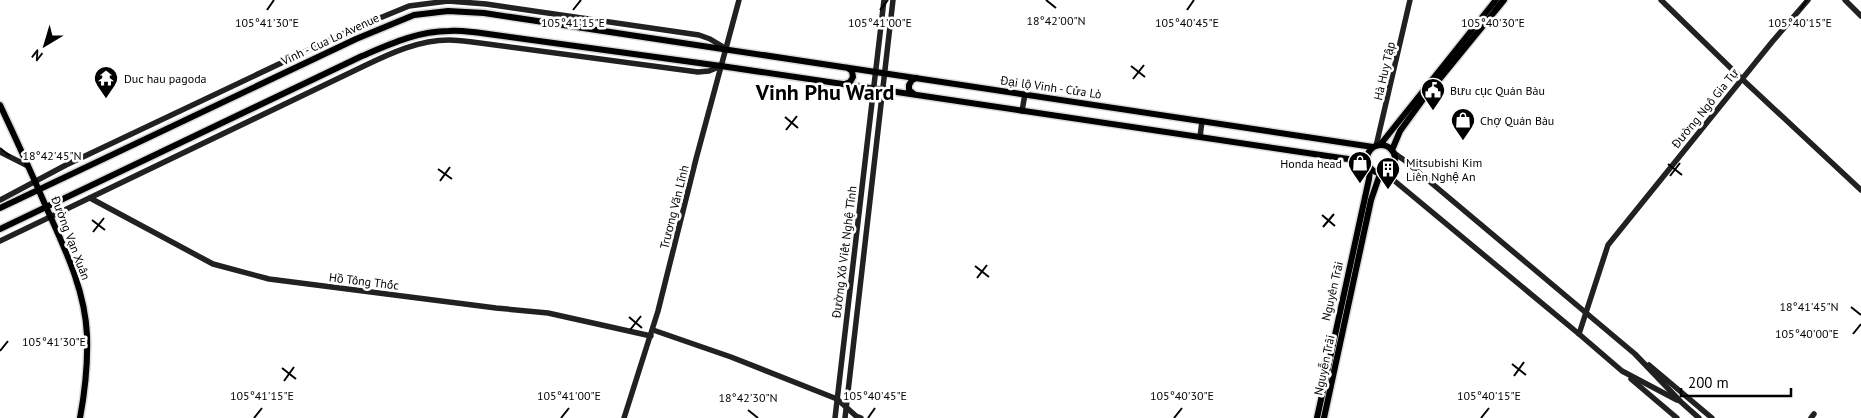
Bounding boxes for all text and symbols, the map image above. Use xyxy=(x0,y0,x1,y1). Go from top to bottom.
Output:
street label: Vinh - Cua Lo Avenue xyxy=(278,10,381,69)
text: 18°42'00"N xyxy=(1026,13,1086,28)
text: 105°41'30"E xyxy=(235,15,299,30)
text: 105°41'15"E xyxy=(541,15,605,30)
text: 105°41'00"E xyxy=(848,15,912,30)
text: 105°40'45"E xyxy=(1155,15,1219,30)
text: 105°40'30"E xyxy=(1461,15,1525,30)
text: 105°40'15"E xyxy=(1768,15,1832,30)
north arrow xyxy=(20,20,70,70)
street label: Hà Huy Tập xyxy=(1370,40,1398,102)
text: N xyxy=(28,45,46,65)
temple icon: Duc hau pagoda xyxy=(93,65,119,99)
street label: Đường Ngô Gia Tự xyxy=(1668,65,1742,152)
place label: Duc hau pagoda xyxy=(124,71,207,86)
street label: Đại lộ Vinh - Cửa Lò xyxy=(998,72,1103,102)
public building icon: Bưu cục Quán Bàu xyxy=(1420,77,1446,111)
district label: Vinh Phu Ward xyxy=(755,78,894,106)
place label: Bưu cục Quán Bàu xyxy=(1450,83,1545,98)
shop icon: Chợ Quán Bàu xyxy=(1450,107,1476,141)
place label: Chợ Quán Bàu xyxy=(1480,113,1554,128)
text: 18°42'45"N xyxy=(22,148,82,163)
shop icon: Honda head xyxy=(1347,150,1373,184)
place label: Mitsubishi Kim Liên Nghệ An xyxy=(1406,155,1482,184)
place label: Honda head xyxy=(1280,156,1342,171)
building icon: Mitsubishi Kim Liên Nghệ An xyxy=(1375,156,1401,190)
street label: Trương Văn Lĩnh xyxy=(656,164,692,250)
street label: Đường Xô Viết Nghệ Tĩnh xyxy=(828,185,860,320)
street label: Đường Vạn Xuân xyxy=(48,193,94,282)
street label: Nguyên Trãi xyxy=(1318,260,1346,322)
street label: Hồ Tông Thốc xyxy=(328,269,400,293)
text: 18°41'45"N xyxy=(1779,299,1839,314)
text: 105°40'00"E xyxy=(1775,326,1839,341)
street label: Nguyễn Trãi xyxy=(1310,333,1338,397)
text: 105°41'30"E xyxy=(22,334,86,349)
scale bar xyxy=(1681,366,1791,398)
text: 200 m xyxy=(1688,373,1729,392)
text: 105°41'15"E xyxy=(230,388,294,403)
text: 105°41'00"E xyxy=(537,388,601,403)
text: 105°40'45"E xyxy=(843,388,907,403)
text: 105°40'30"E xyxy=(1150,388,1214,403)
text: 105°40'15"E xyxy=(1457,388,1521,403)
text: 18°42'30"N xyxy=(718,390,778,405)

